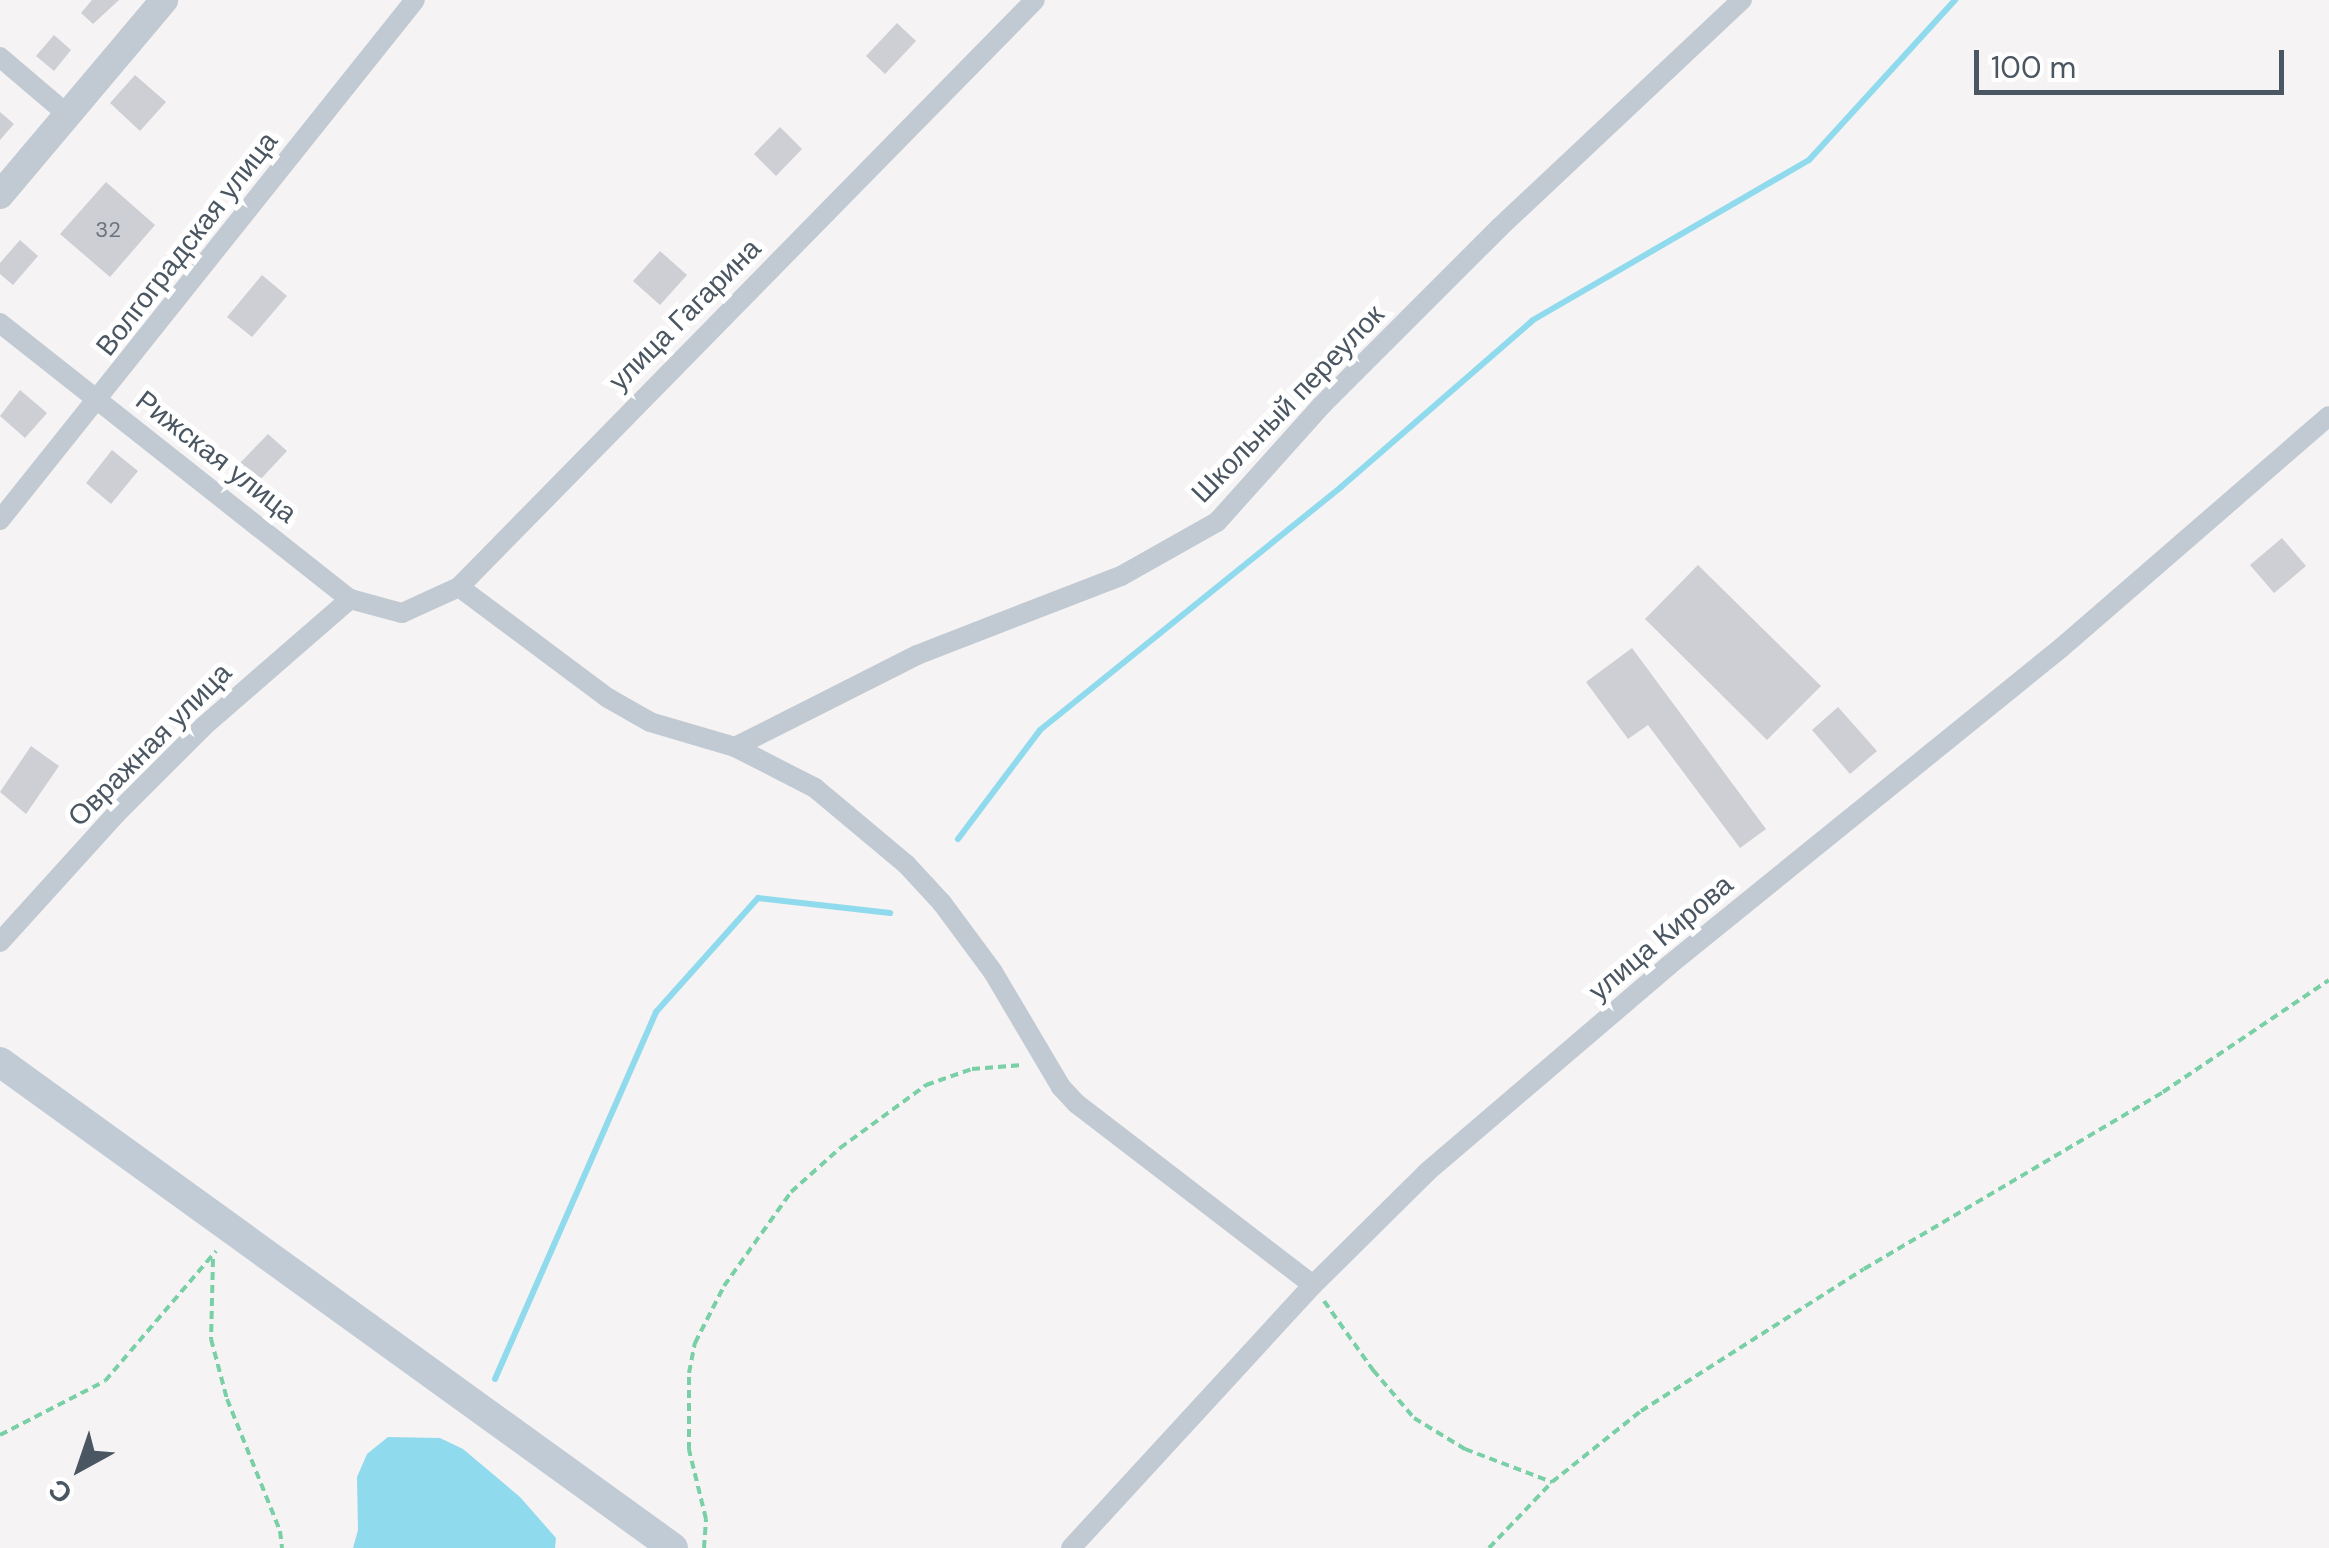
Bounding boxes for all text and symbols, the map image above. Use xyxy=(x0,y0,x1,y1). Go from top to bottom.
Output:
scale bar xyxy=(1979,30,2289,92)
text: 100 m xyxy=(1991,48,2076,87)
street label: Волгоградская улица xyxy=(89,125,285,363)
house number: 32 xyxy=(95,217,121,243)
street label: улица Гагарина xyxy=(602,232,768,398)
street label: Школьный переулок xyxy=(1185,298,1391,510)
street label: Рижская улица xyxy=(129,384,303,530)
street label: Овражная улица xyxy=(61,656,239,834)
street label: улица Кирова xyxy=(1582,868,1740,1008)
north arrow xyxy=(30,1418,130,1518)
text: С xyxy=(41,1471,80,1512)

